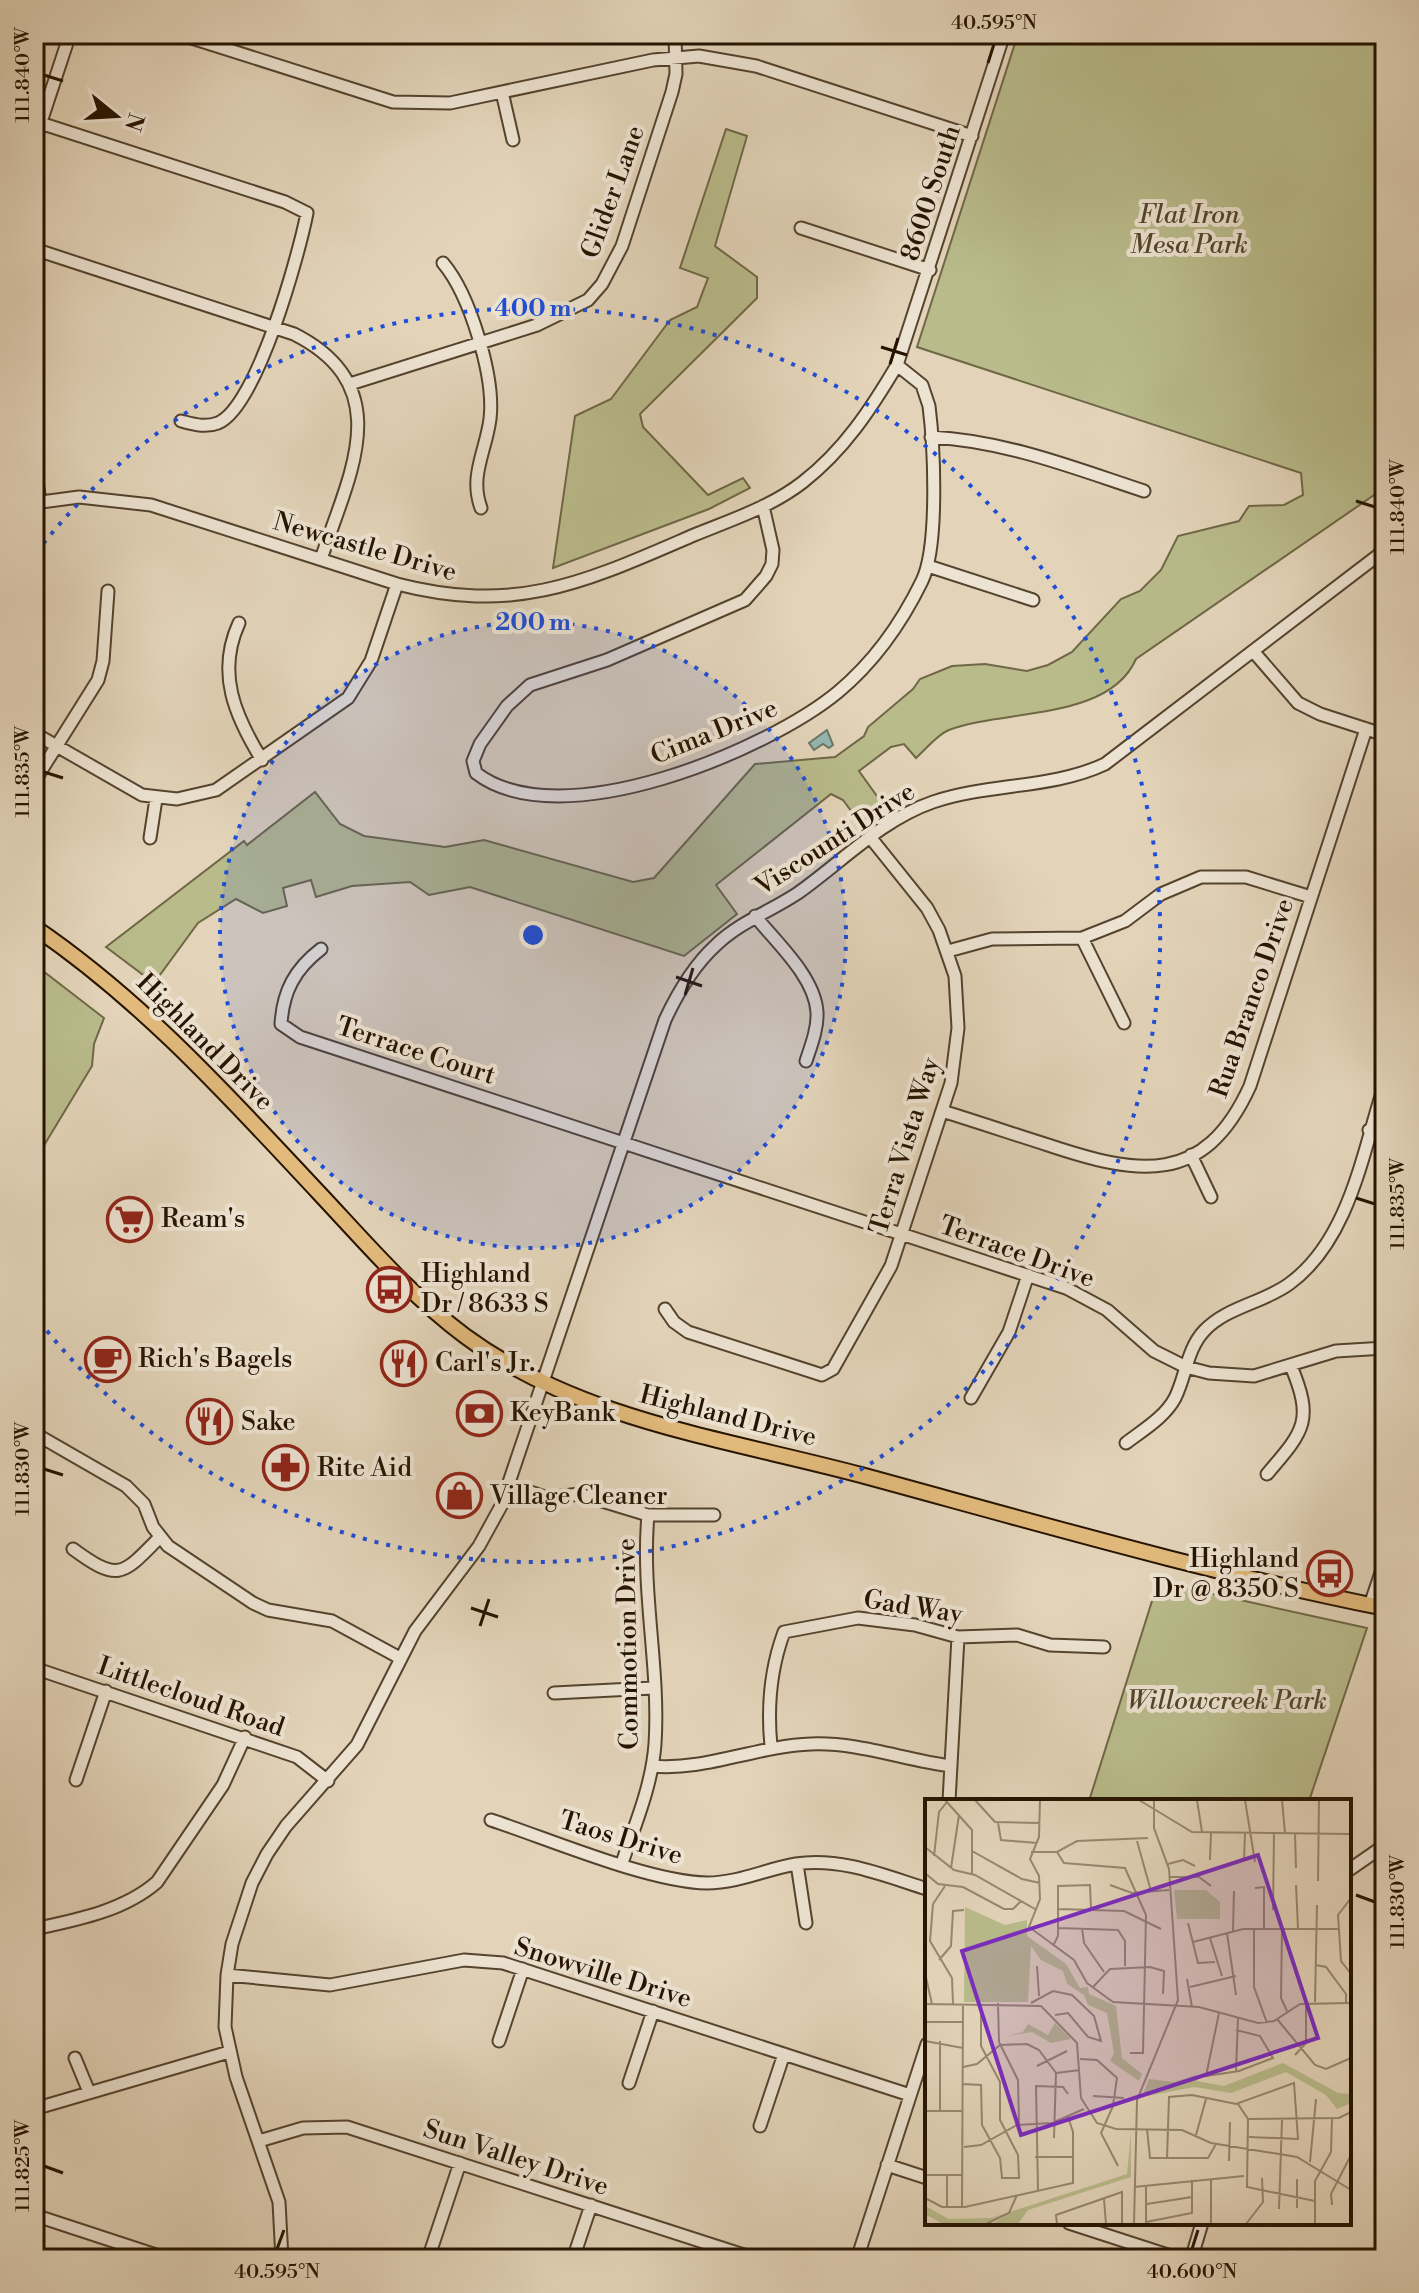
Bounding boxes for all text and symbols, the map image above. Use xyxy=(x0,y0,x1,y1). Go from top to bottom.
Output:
text: 40.595°N xyxy=(951,11,1037,36)
text: 111.840°W xyxy=(11,27,36,123)
north arrow xyxy=(76,76,156,156)
text: N xyxy=(118,109,149,135)
street label: Glider Lane xyxy=(574,121,652,263)
street label: 8600 South xyxy=(894,121,968,265)
park label: Flat Iron Mesa Park xyxy=(1130,199,1248,261)
text: 400 m xyxy=(495,294,571,324)
text: 111.840°W xyxy=(1386,459,1411,555)
street label: Newcastle Drive xyxy=(270,506,460,588)
text: 200 m xyxy=(495,608,571,638)
street label: Cima Drive xyxy=(646,692,782,772)
text: 111.835°W xyxy=(11,725,36,818)
street label: Viscounti Drive xyxy=(748,775,921,903)
street label: Rua Branco Drive xyxy=(1203,894,1301,1102)
centre of rings xyxy=(519,921,547,949)
street label: Highland Drive xyxy=(130,967,280,1117)
street label: Terrace Court xyxy=(333,1010,499,1092)
street label: Terra Vista Way xyxy=(863,1053,947,1238)
text: 111.835°W xyxy=(1386,1157,1411,1250)
supermarket icon: Ream's xyxy=(106,1195,154,1243)
place label: Ream's xyxy=(161,1203,245,1235)
street label: Terrace Drive xyxy=(935,1209,1099,1295)
place label: Highland Dr / 8633 S xyxy=(421,1258,549,1320)
bus stop icon: Highland Dr / 8633 S xyxy=(366,1265,414,1313)
cafe icon: Rich's Bagels xyxy=(83,1335,131,1383)
restaurant icon: Carl's Jr. xyxy=(380,1339,428,1387)
place label: Rich's Bagels xyxy=(138,1343,292,1375)
place label: Carl's Jr. xyxy=(435,1347,535,1379)
street label: Highland Drive xyxy=(636,1379,820,1453)
bank icon: KeyBank xyxy=(455,1389,503,1437)
place label: KeyBank xyxy=(510,1397,616,1429)
restaurant icon: Sake xyxy=(186,1398,234,1446)
place label: Sake xyxy=(241,1406,296,1438)
text: 111.830°W xyxy=(11,1421,36,1516)
pharmacy icon: Rite Aid xyxy=(262,1444,310,1492)
place label: Rite Aid xyxy=(317,1452,412,1484)
shop icon: Village Cleaner xyxy=(435,1472,483,1520)
place label: Village Cleaner xyxy=(489,1480,668,1512)
street label: Commotion Drive xyxy=(610,1538,646,1750)
place label: Highland Dr @ 8350 S xyxy=(1153,1543,1299,1605)
bus stop icon: Highland Dr @ 8350 S xyxy=(1306,1550,1354,1598)
street label: Gad Way xyxy=(861,1583,965,1631)
street label: Littlecloud Road xyxy=(93,1650,289,1744)
park label: Willowcreek Park xyxy=(1127,1685,1327,1717)
inset map xyxy=(925,1799,1351,2225)
street label: Taos Drive xyxy=(555,1804,687,1872)
text: 111.830°W xyxy=(1386,1854,1411,1949)
street label: Snowville Drive xyxy=(510,1931,696,2015)
street label: Sun Valley Drive xyxy=(419,2113,613,2203)
text: 111.825°W xyxy=(11,2119,36,2212)
text: 40.595°N xyxy=(234,2260,320,2285)
text: 40.600°N xyxy=(1147,2260,1237,2285)

